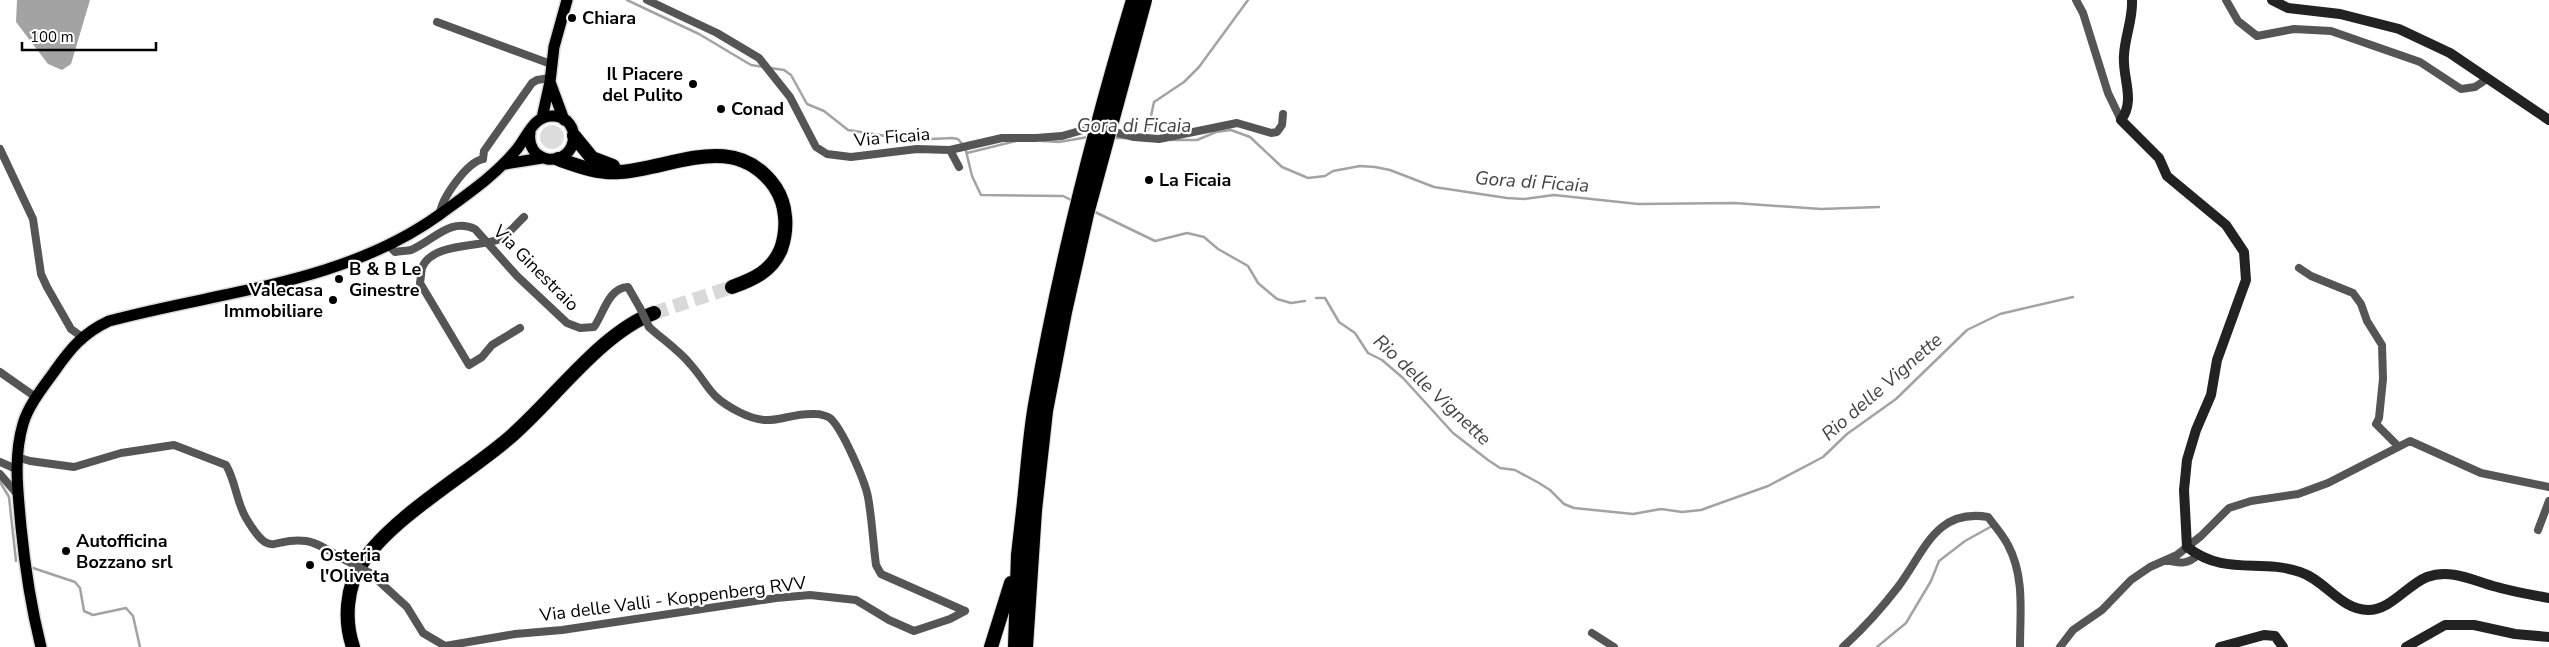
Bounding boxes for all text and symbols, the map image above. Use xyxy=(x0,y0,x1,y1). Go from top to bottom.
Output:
place label: Chiara xyxy=(582,6,636,30)
marker: Chiara xyxy=(566,12,578,24)
scale bar xyxy=(22,20,156,52)
text: 100 m xyxy=(30,27,74,47)
place label: Il Piacere del Pulito xyxy=(602,62,683,107)
marker: Il Piacere del Pulito xyxy=(687,78,699,90)
place label: Conad xyxy=(731,97,784,121)
marker: Conad xyxy=(715,103,727,115)
water label: Gora di Ficaia xyxy=(1077,113,1191,139)
street label: Via Ficaia xyxy=(852,122,931,152)
water label: Gora di Ficaia xyxy=(1474,165,1590,199)
place label: La Ficaia xyxy=(1159,168,1231,192)
marker: La Ficaia xyxy=(1143,174,1155,186)
street label: Via Ginestraio xyxy=(487,219,584,316)
place label: B & B Le Ginestre xyxy=(349,257,421,302)
marker: B & B Le Ginestre xyxy=(333,273,345,285)
place label: Valecasa Immobiliare xyxy=(224,278,323,323)
marker: Valecasa Immobiliare xyxy=(327,294,339,306)
water label: Rio delle Vignette xyxy=(1816,327,1948,447)
water label: Rio delle Vignette xyxy=(1367,328,1497,452)
place label: Autofficina Bozzano srl xyxy=(76,529,173,574)
place label: Osteria l'Oliveta xyxy=(320,543,390,588)
marker: Autofficina Bozzano srl xyxy=(60,545,72,557)
marker: Osteria l'Oliveta xyxy=(304,559,316,571)
street label: Via delle Valli - Koppenberg RVV xyxy=(537,571,808,627)

